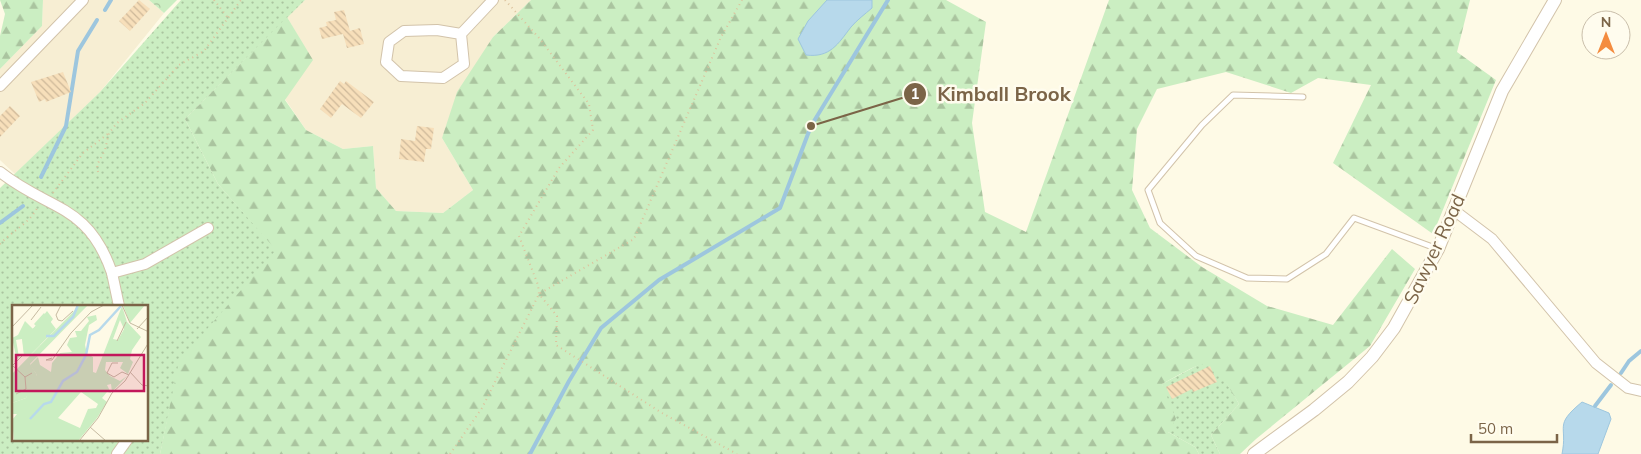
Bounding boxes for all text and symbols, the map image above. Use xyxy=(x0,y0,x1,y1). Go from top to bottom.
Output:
north arrow xyxy=(1581,10,1631,60)
text: N xyxy=(1601,13,1611,31)
callout: Kimball Brook xyxy=(902,76,1081,111)
text: Kimball Brook xyxy=(937,81,1072,106)
text: 1 xyxy=(910,84,920,103)
street label: Sawyer Road xyxy=(1398,190,1470,308)
inset map xyxy=(12,305,149,442)
scale bar xyxy=(1471,412,1557,444)
text: 50 m xyxy=(1478,419,1513,438)

